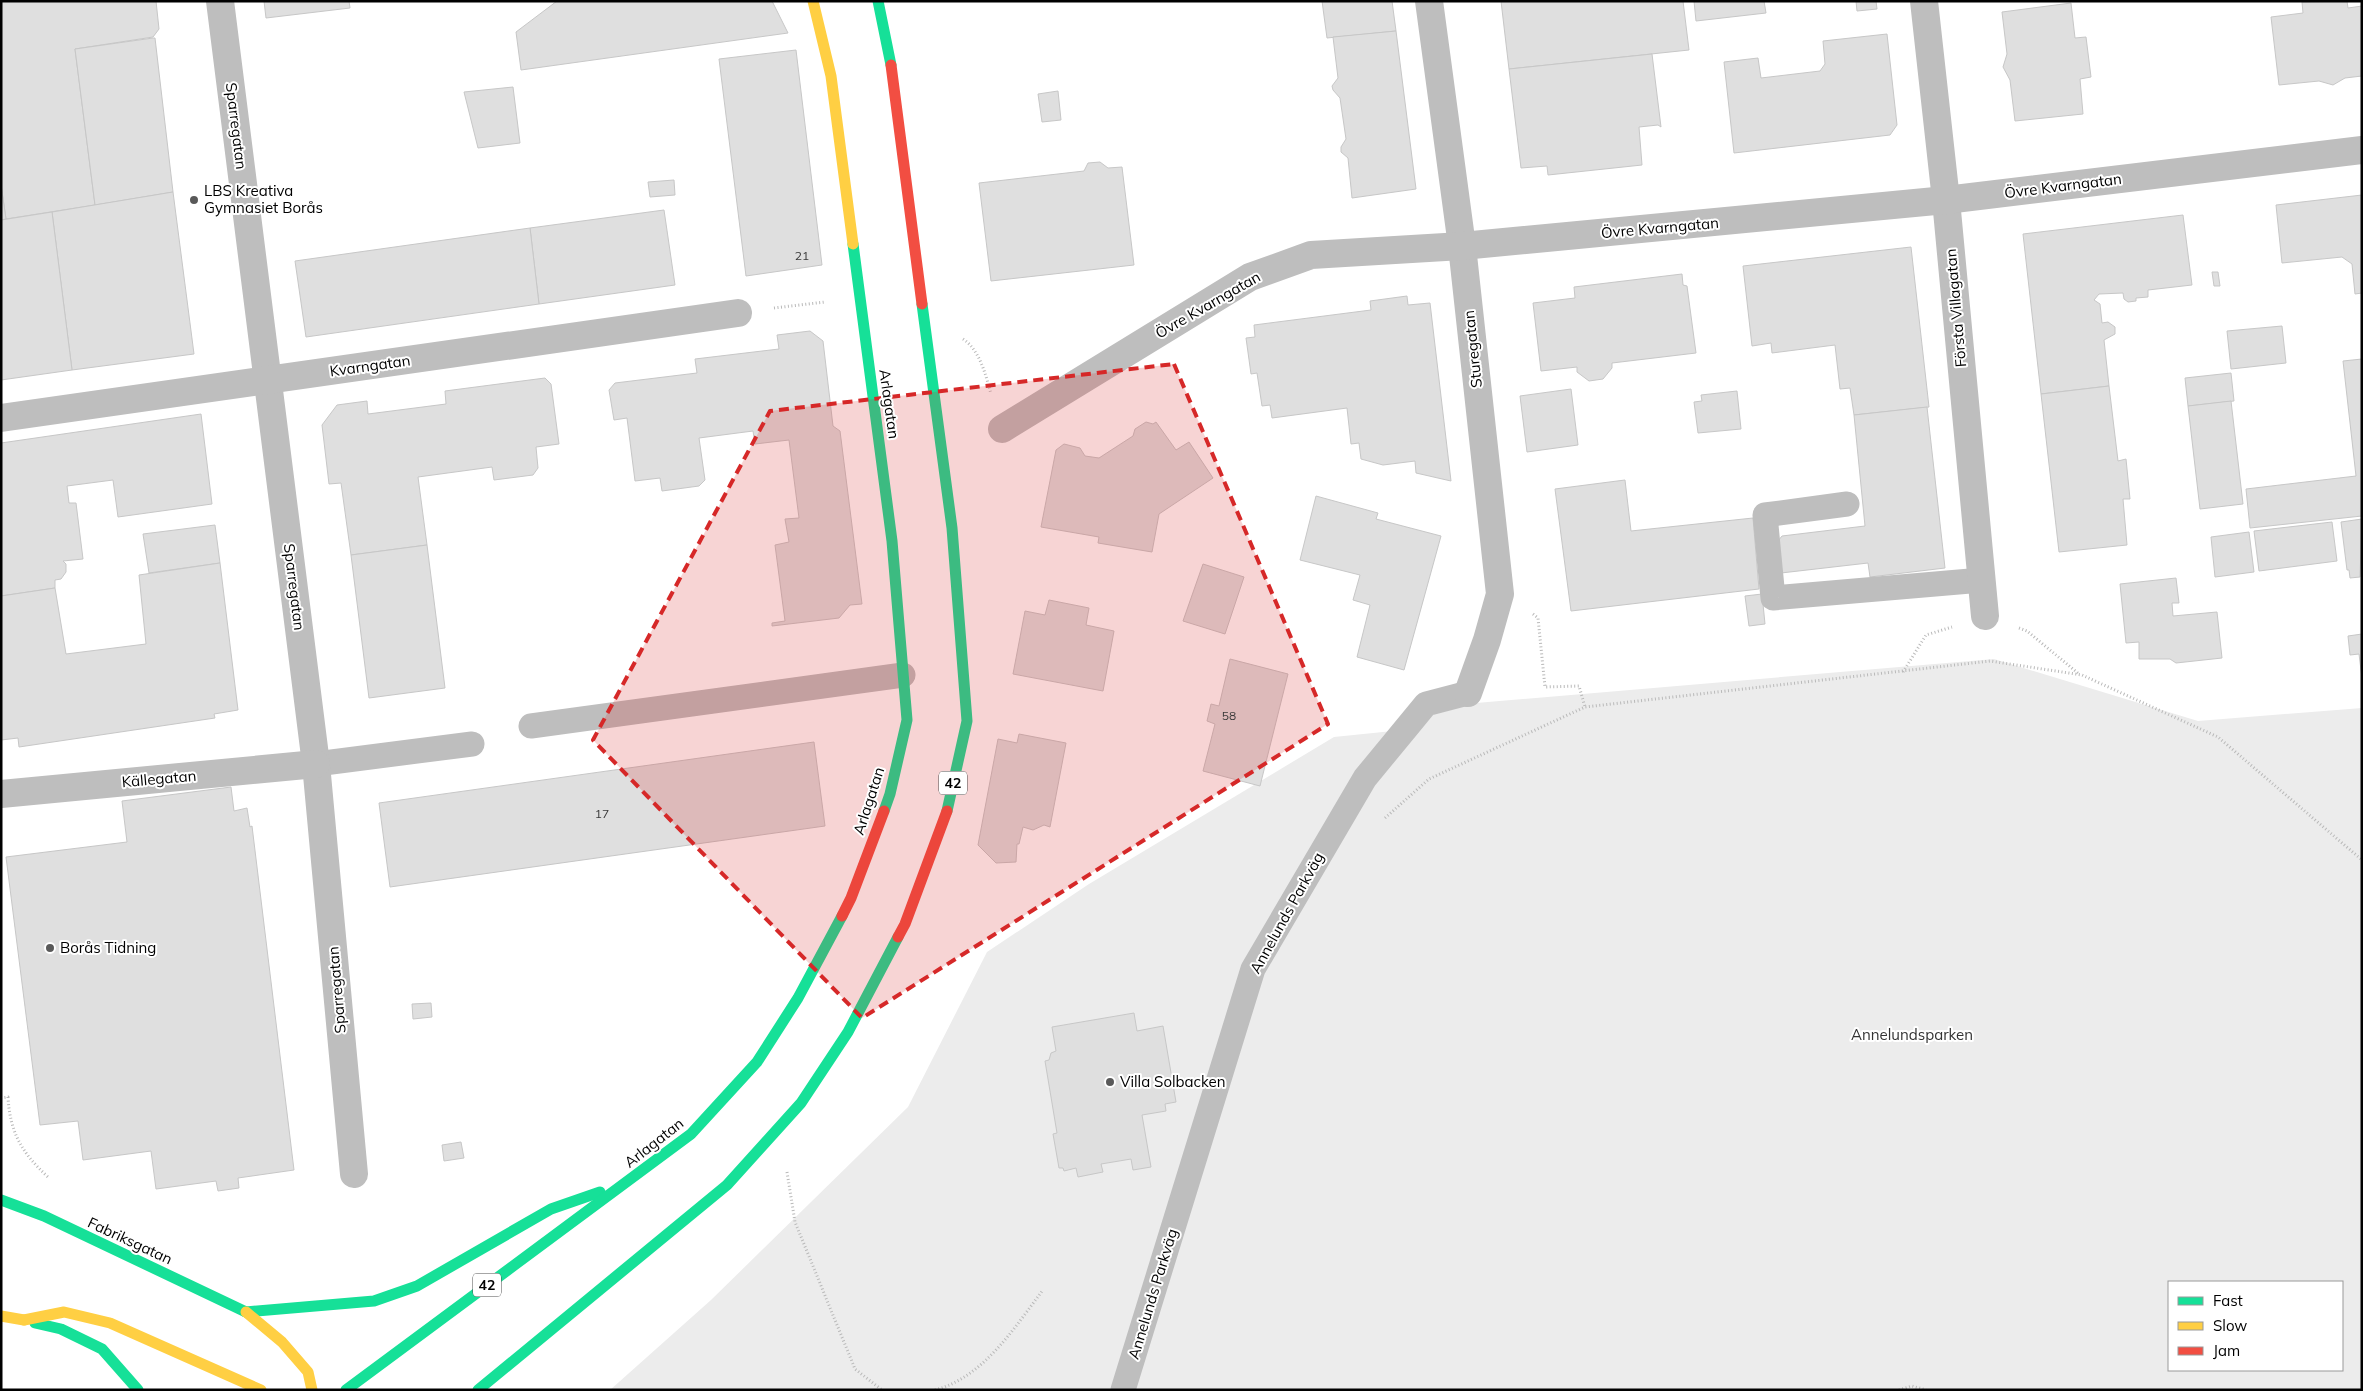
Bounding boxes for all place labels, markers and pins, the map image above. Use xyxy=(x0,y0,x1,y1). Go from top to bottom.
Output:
place label: LBS Kreativa Gymnasiet Borås xyxy=(204,181,323,217)
marker: LBS Kreativa Gymnasiet Borås xyxy=(188,194,200,206)
place label: Borås Tidning xyxy=(60,938,156,957)
marker: Borås Tidning xyxy=(44,942,56,954)
place label: Villa Solbacken xyxy=(1120,1072,1226,1091)
marker: Villa Solbacken xyxy=(1104,1076,1116,1088)

